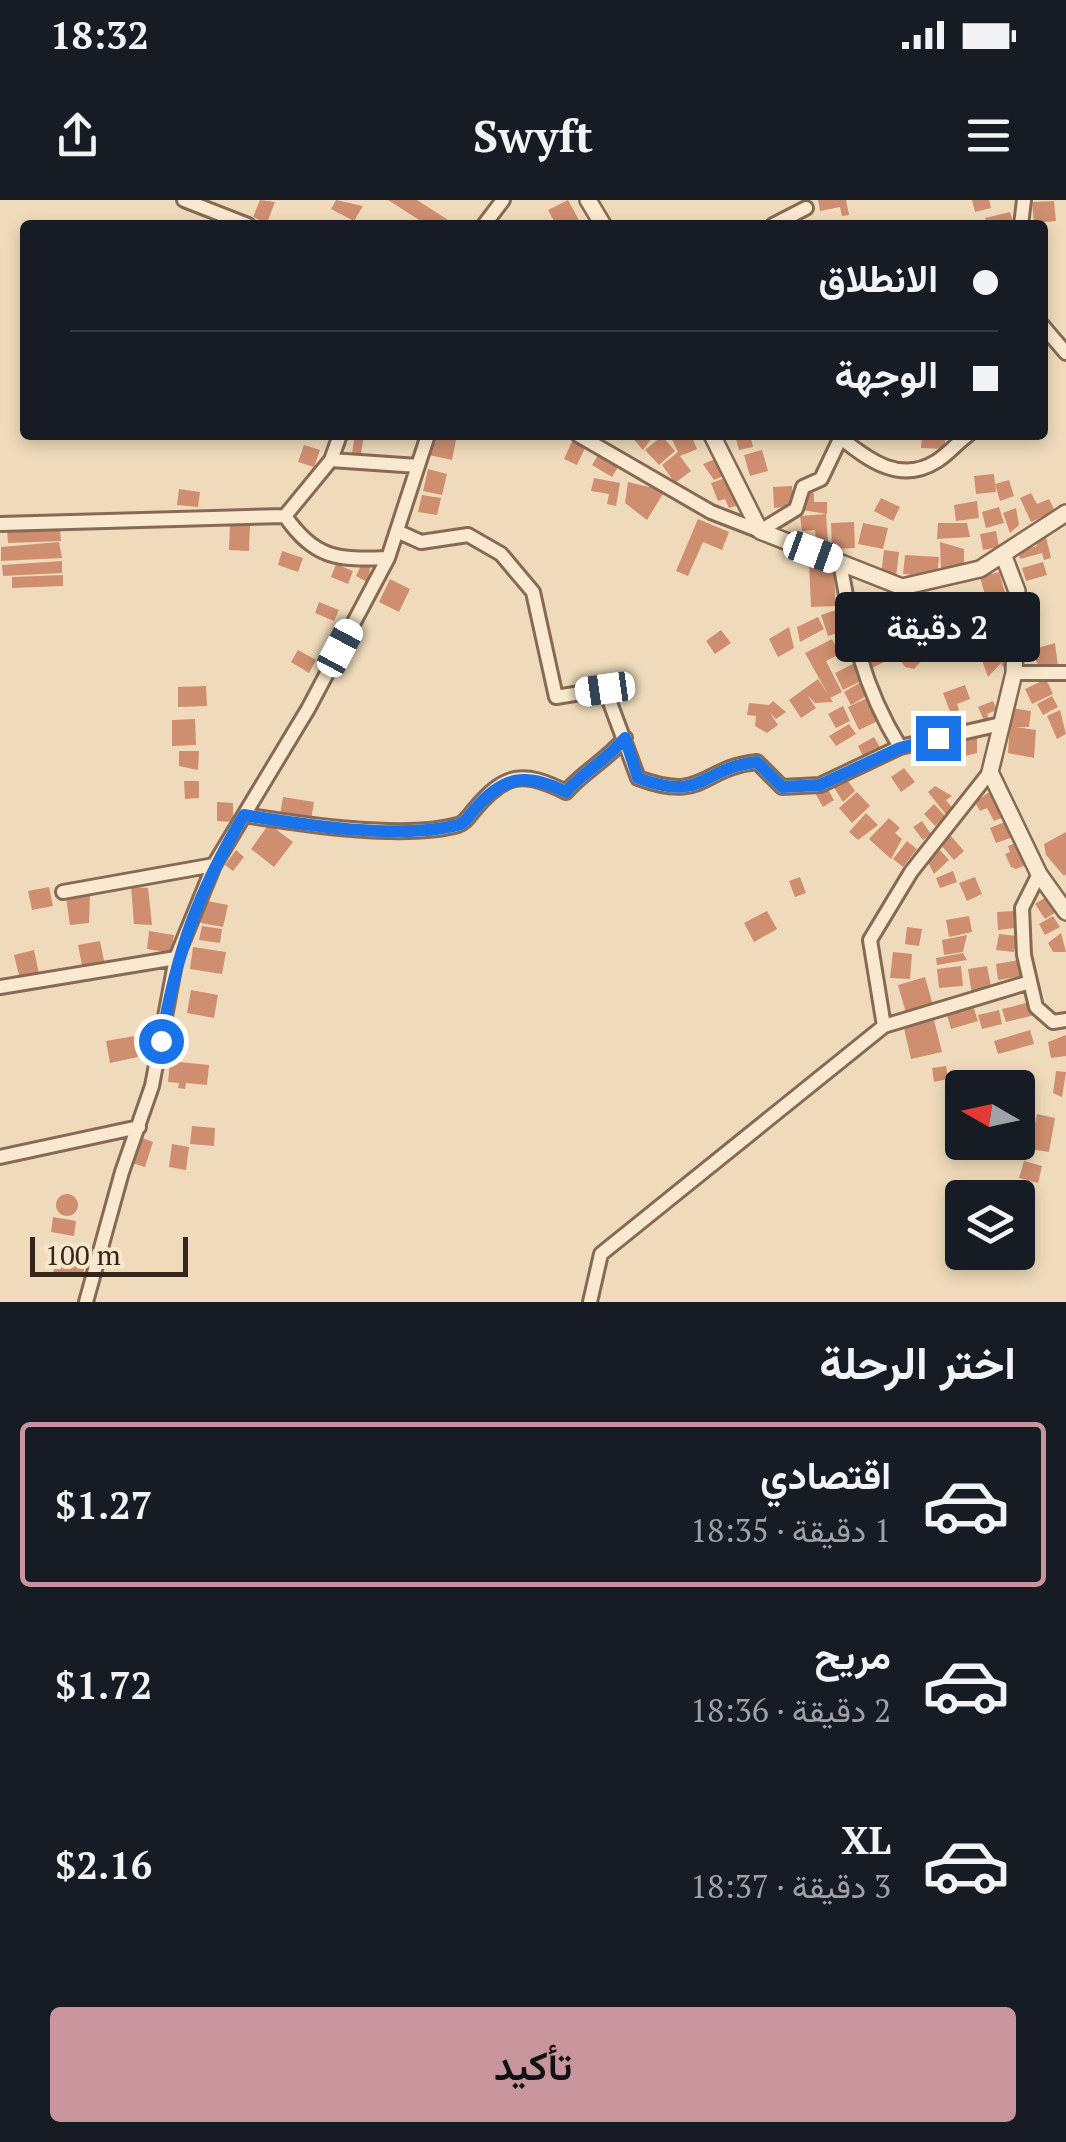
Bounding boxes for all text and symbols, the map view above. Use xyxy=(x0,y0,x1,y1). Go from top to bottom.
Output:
text: 18:32 xyxy=(50,10,149,60)
text: Swyft xyxy=(473,105,593,165)
icon: share xyxy=(50,108,105,163)
icon: menu xyxy=(961,108,1016,163)
text: الانطلاق xyxy=(819,253,938,303)
text: الوجهة xyxy=(835,349,938,399)
car xyxy=(780,528,846,576)
callout: 2 دقيقة xyxy=(836,593,1040,663)
text: 2 دقيقة xyxy=(887,606,988,648)
car xyxy=(313,614,367,682)
car xyxy=(573,670,637,708)
route end xyxy=(916,716,961,761)
route start xyxy=(139,1019,184,1064)
north arrow xyxy=(945,1070,1035,1160)
map controls xyxy=(945,1070,1035,1270)
button: layers xyxy=(945,1180,1035,1270)
scale bar xyxy=(30,1232,188,1276)
text: 100 m xyxy=(45,1236,121,1273)
text: اختر الرحلة xyxy=(819,1332,1016,1392)
text: اقتصادي xyxy=(760,1450,891,1500)
icon: car xyxy=(921,1460,1011,1550)
text: $1.27 xyxy=(55,1480,152,1530)
text: 1 دقيقة · 18:35 xyxy=(690,1509,891,1551)
text: مريح xyxy=(815,1630,891,1680)
icon: car xyxy=(921,1640,1011,1730)
text: $1.72 xyxy=(55,1660,152,1710)
text: 2 دقيقة · 18:36 xyxy=(690,1689,891,1731)
text: XL xyxy=(841,1815,891,1865)
icon: car xyxy=(921,1820,1011,1910)
text: $2.16 xyxy=(55,1840,152,1890)
text: 3 دقيقة · 18:37 xyxy=(690,1865,891,1907)
button: تأكيد xyxy=(50,2007,1016,2122)

